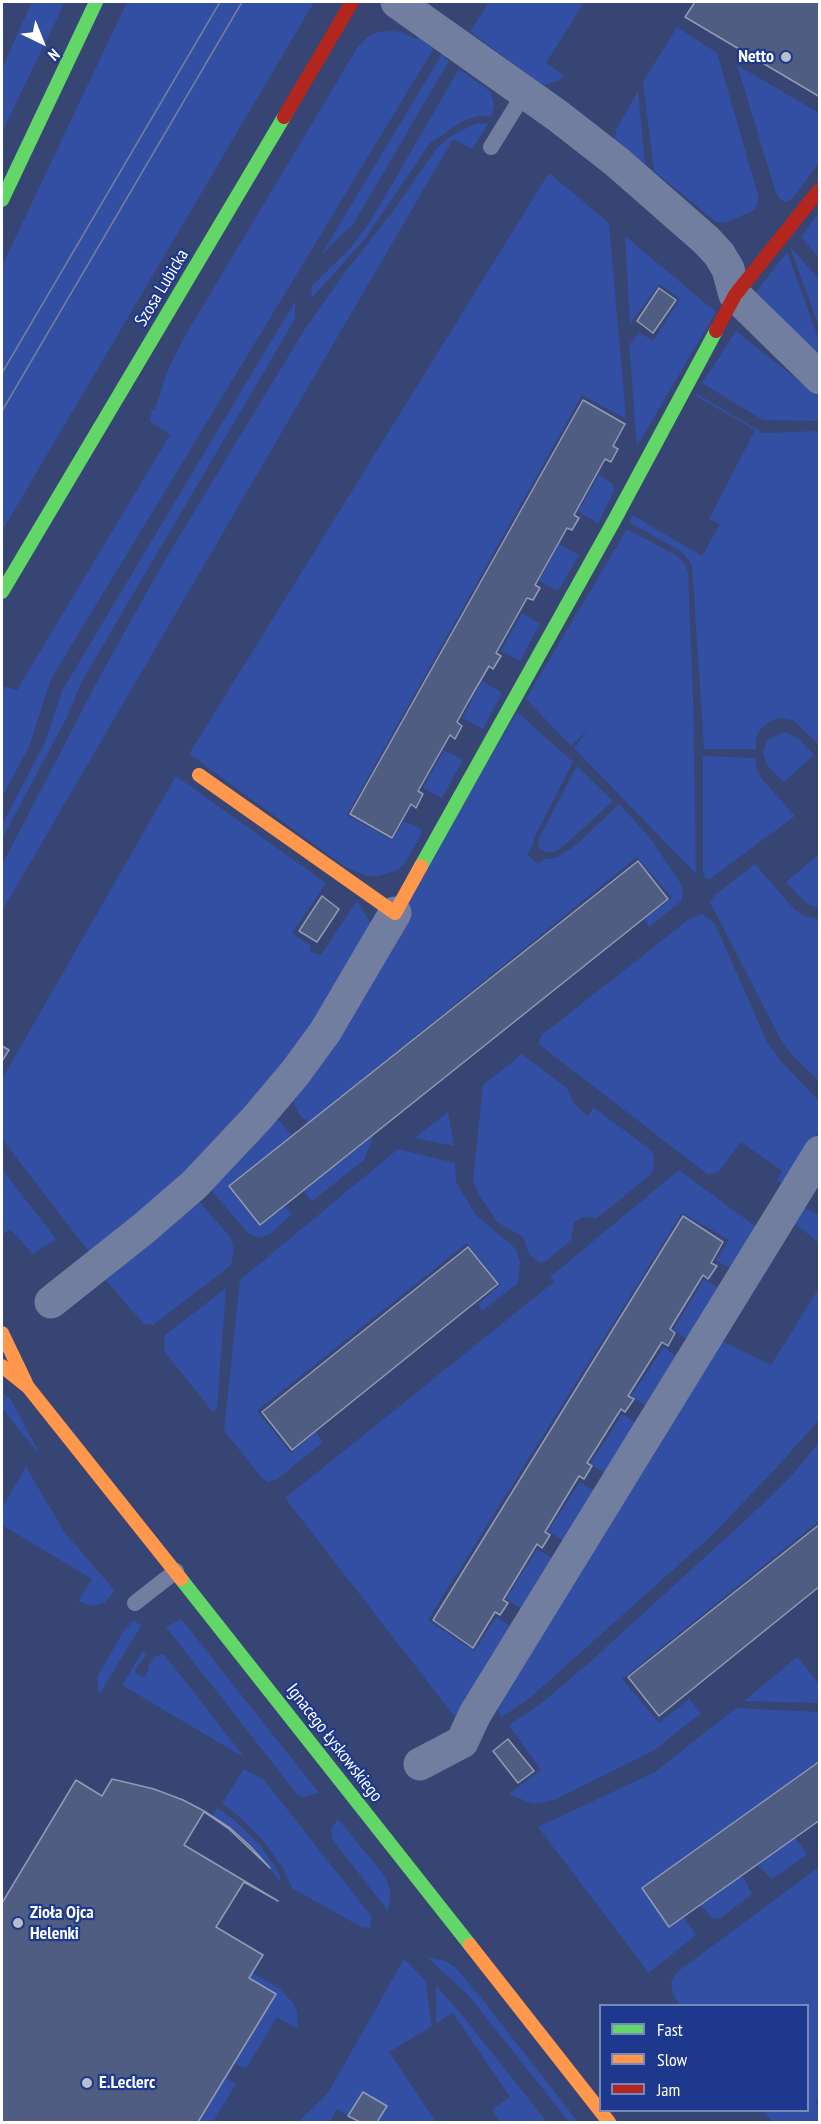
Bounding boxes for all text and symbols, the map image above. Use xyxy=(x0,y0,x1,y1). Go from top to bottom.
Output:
north arrow xyxy=(12,12,72,72)
text: N xyxy=(44,45,64,65)
place label: Netto xyxy=(738,46,774,68)
marker: Netto xyxy=(779,50,793,64)
street label: Szosa Lubicka xyxy=(131,246,193,330)
street label: Ignacego Łyskowskiego xyxy=(281,1680,387,1806)
place label: Zioła Ojca Helenki xyxy=(30,1902,94,1944)
marker: Zioła Ojca Helenki xyxy=(11,1916,25,1930)
legend xyxy=(599,2004,809,2112)
text: Fast xyxy=(657,2018,683,2041)
text: Slow xyxy=(657,2048,687,2071)
place label: E.Leclerc xyxy=(99,2072,155,2094)
marker: E.Leclerc xyxy=(80,2076,94,2090)
text: Jam xyxy=(657,2078,680,2101)

